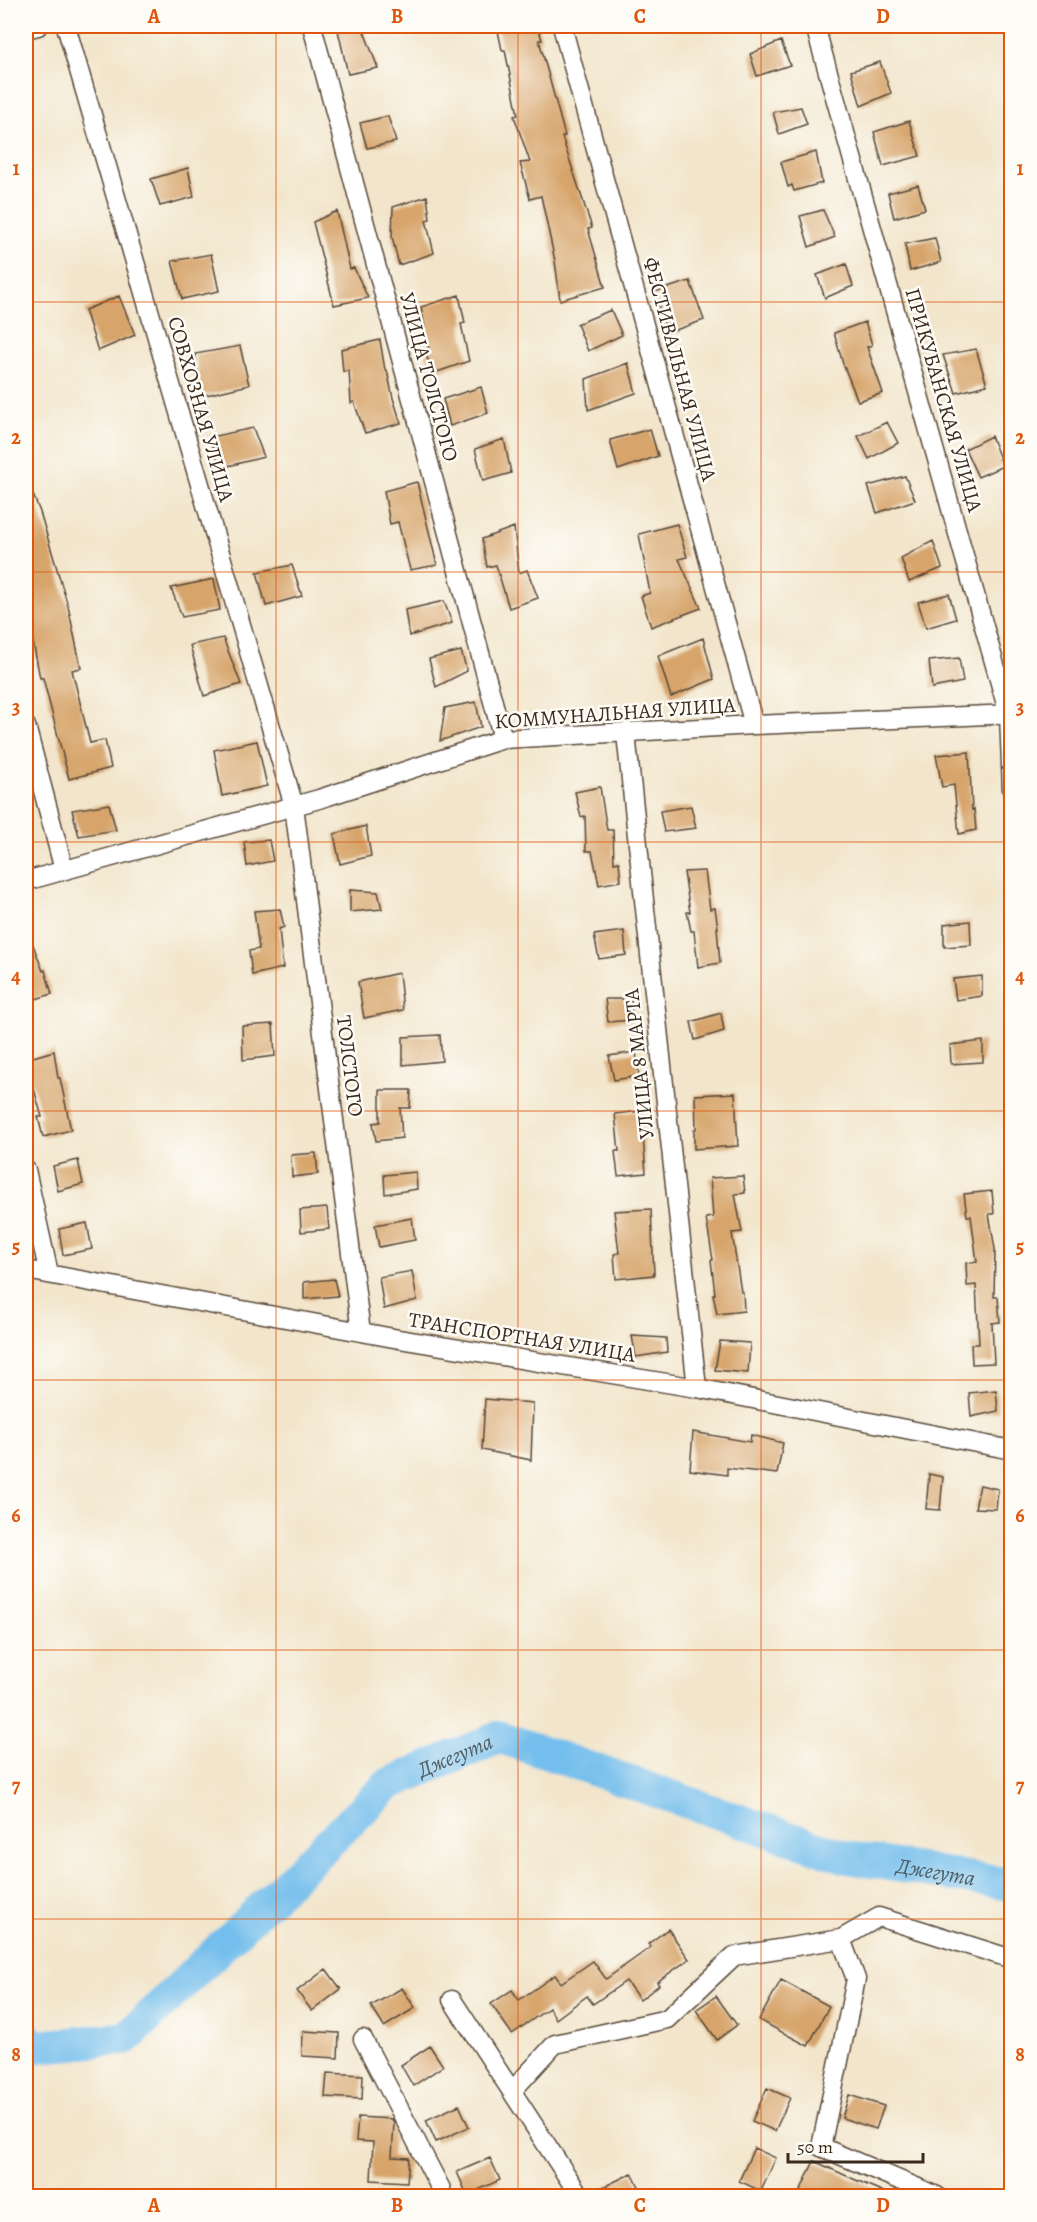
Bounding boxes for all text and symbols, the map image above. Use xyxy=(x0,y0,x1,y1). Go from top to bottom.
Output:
text: A xyxy=(147,3,161,30)
text: B xyxy=(391,3,403,30)
text: C xyxy=(634,3,646,30)
text: D xyxy=(876,3,890,30)
text: 1 xyxy=(12,155,20,182)
text: 1 xyxy=(1016,155,1024,182)
street label: ФЕСТИВАЛЬНАЯ УЛИЦА xyxy=(637,254,724,485)
street label: ПРИКУБАНСКАЯ УЛИЦА xyxy=(899,285,990,516)
street label: УЛИЦА ТОЛСТОГО xyxy=(393,289,465,465)
street label: СОВХОЗНАЯ УЛИЦА xyxy=(161,313,241,506)
text: 2 xyxy=(11,424,21,451)
text: 2 xyxy=(1015,424,1025,451)
street label: КОММУНАЛЬНАЯ УЛИЦА xyxy=(493,691,737,735)
text: 3 xyxy=(12,694,20,721)
text: 3 xyxy=(1016,694,1024,721)
text: 4 xyxy=(11,963,21,990)
text: 4 xyxy=(1015,963,1025,990)
street label: УЛИЦА 8 МАРТА xyxy=(617,987,661,1141)
street label: ТОЛСТОГО xyxy=(330,1014,370,1118)
text: 5 xyxy=(12,1233,20,1260)
text: 5 xyxy=(1016,1233,1024,1260)
street label: ТРАНСПОРТНАЯ УЛИЦА xyxy=(407,1305,638,1369)
text: 6 xyxy=(11,1502,21,1529)
text: 6 xyxy=(1015,1502,1025,1529)
water label: Джегута xyxy=(411,1727,498,1786)
text: 7 xyxy=(12,1772,21,1799)
text: 7 xyxy=(1016,1772,1025,1799)
water label: Джегута xyxy=(893,1851,977,1894)
text: 8 xyxy=(11,2041,21,2068)
text: 8 xyxy=(1015,2041,1025,2068)
scale bar xyxy=(788,2126,923,2164)
text: 50 m xyxy=(797,2135,833,2159)
text: A xyxy=(147,2192,161,2219)
text: B xyxy=(391,2192,403,2219)
text: C xyxy=(634,2192,646,2219)
text: D xyxy=(876,2192,890,2219)

